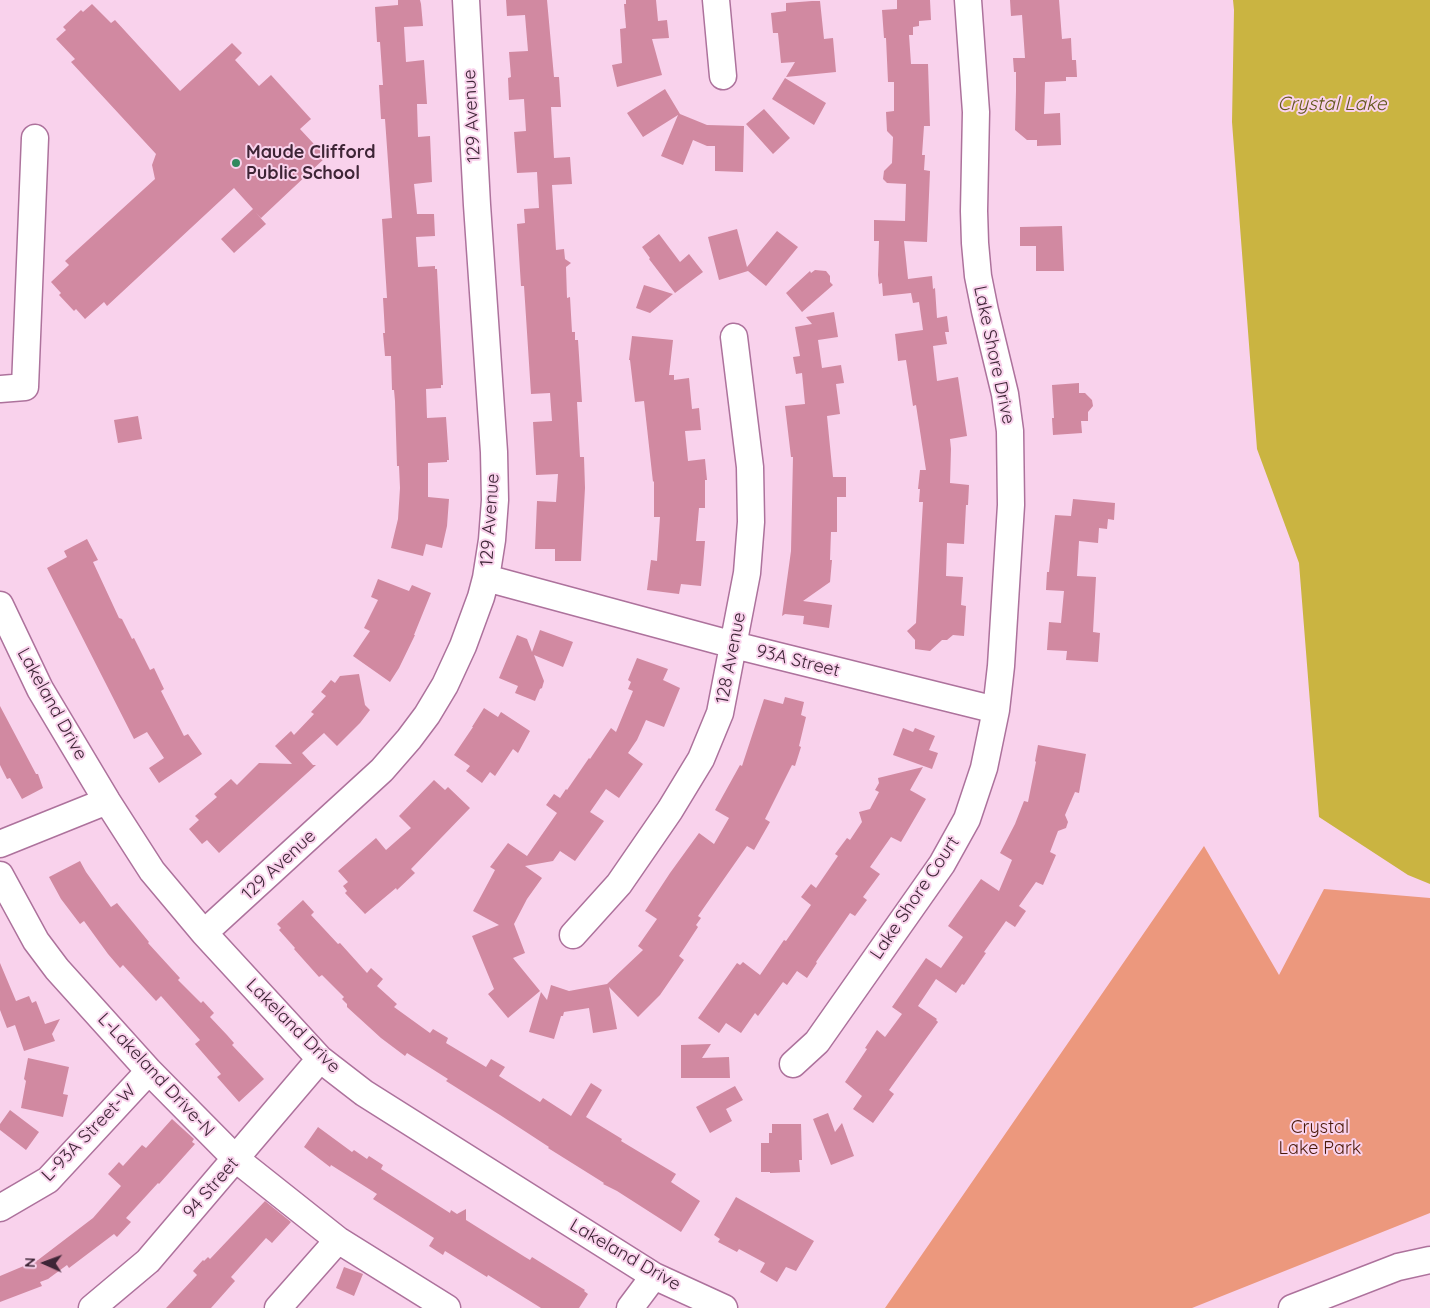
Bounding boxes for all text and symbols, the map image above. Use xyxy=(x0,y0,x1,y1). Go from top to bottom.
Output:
street label: 129 Avenue xyxy=(459,69,485,163)
water label: Crystal Lake xyxy=(1278,93,1386,115)
place label: Maude Clifford Public School xyxy=(246,142,375,184)
marker: Maude Clifford Public School xyxy=(230,157,242,169)
street label: Lake Shore Drive xyxy=(969,284,1019,426)
street label: 129 Avenue xyxy=(476,473,504,567)
street label: 128 Avenue xyxy=(712,610,750,706)
street label: 93A Street xyxy=(754,640,842,682)
street label: Lakeland Drive xyxy=(12,644,92,764)
street label: 129 Avenue xyxy=(238,825,320,905)
street label: Lake Shore Court xyxy=(866,832,964,964)
street label: Lakeland Drive xyxy=(241,974,345,1078)
street label: L-Lakeland Drive-N xyxy=(93,1009,219,1141)
street label: L-93A Street-W xyxy=(37,1080,141,1186)
park label: Crystal Lake Park xyxy=(1279,1117,1361,1160)
street label: 94 Street xyxy=(179,1153,243,1223)
street label: Lakeland Drive xyxy=(566,1215,684,1295)
north arrow xyxy=(20,1238,70,1288)
text: N xyxy=(21,1257,39,1268)

